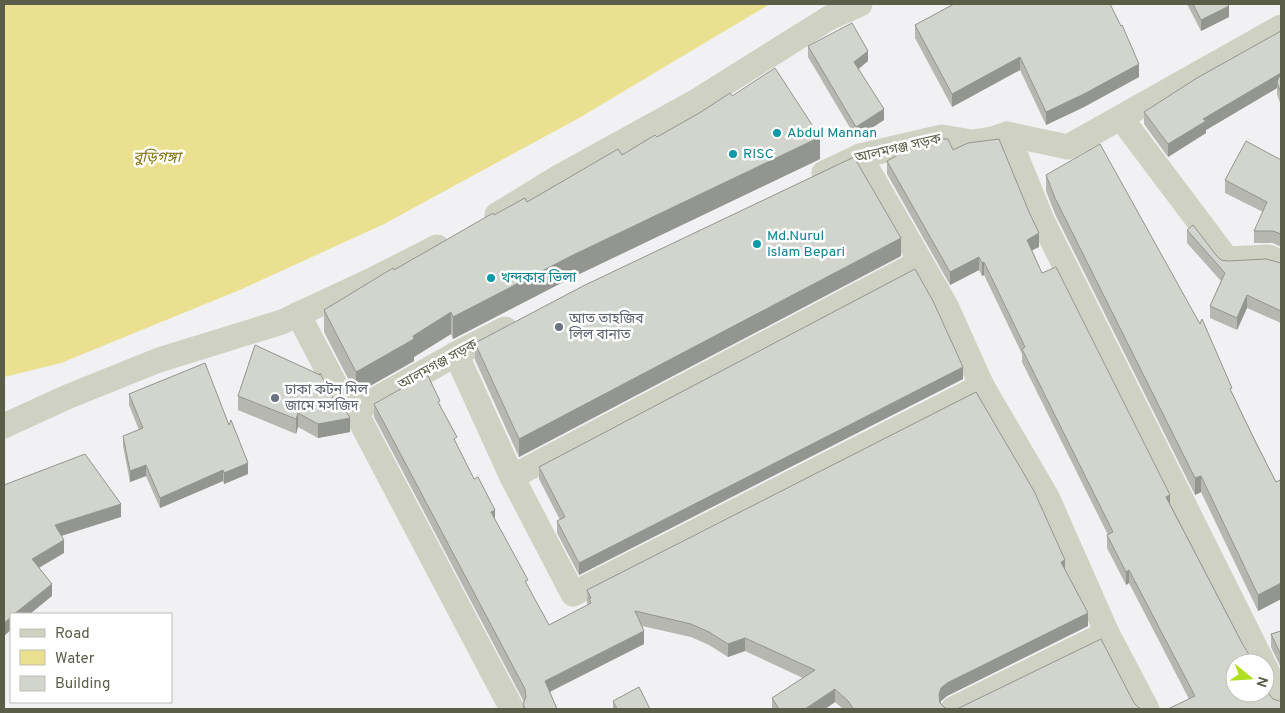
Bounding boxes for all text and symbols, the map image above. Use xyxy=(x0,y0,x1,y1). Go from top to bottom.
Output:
place label: Abdul Mannan xyxy=(787,125,877,142)
marker: Abdul Mannan xyxy=(771,127,783,139)
street label: আলমগঞ্জ সড়ক xyxy=(852,131,943,167)
place label: RISC xyxy=(743,146,774,163)
water label: বুড়িগঙ্গা xyxy=(133,148,184,168)
marker: RISC xyxy=(727,148,739,160)
place label: Md.Nurul Islam Bepari xyxy=(767,228,845,261)
marker: Md.Nurul Islam Bepari xyxy=(751,238,763,250)
place label: খন্দকার ভিলা xyxy=(501,269,577,287)
marker: খন্দকার ভিলা xyxy=(485,272,497,284)
place label: আত তাহজিব লিল বানাত xyxy=(568,310,644,344)
marker: আত তাহজিব লিল বানাত xyxy=(553,321,565,333)
street label: আলমগঞ্জ সড়ক xyxy=(395,336,481,394)
place label: ঢাকা কটন মিল জামে মসজিদ xyxy=(284,381,369,415)
marker: ঢাকা কটন মিল জামে মসজিদ xyxy=(269,392,281,404)
legend xyxy=(10,613,172,703)
text: Road xyxy=(55,625,90,644)
text: Water xyxy=(55,650,95,669)
north arrow xyxy=(1225,653,1275,703)
text: N xyxy=(1251,674,1271,689)
text: Building xyxy=(55,675,110,694)

